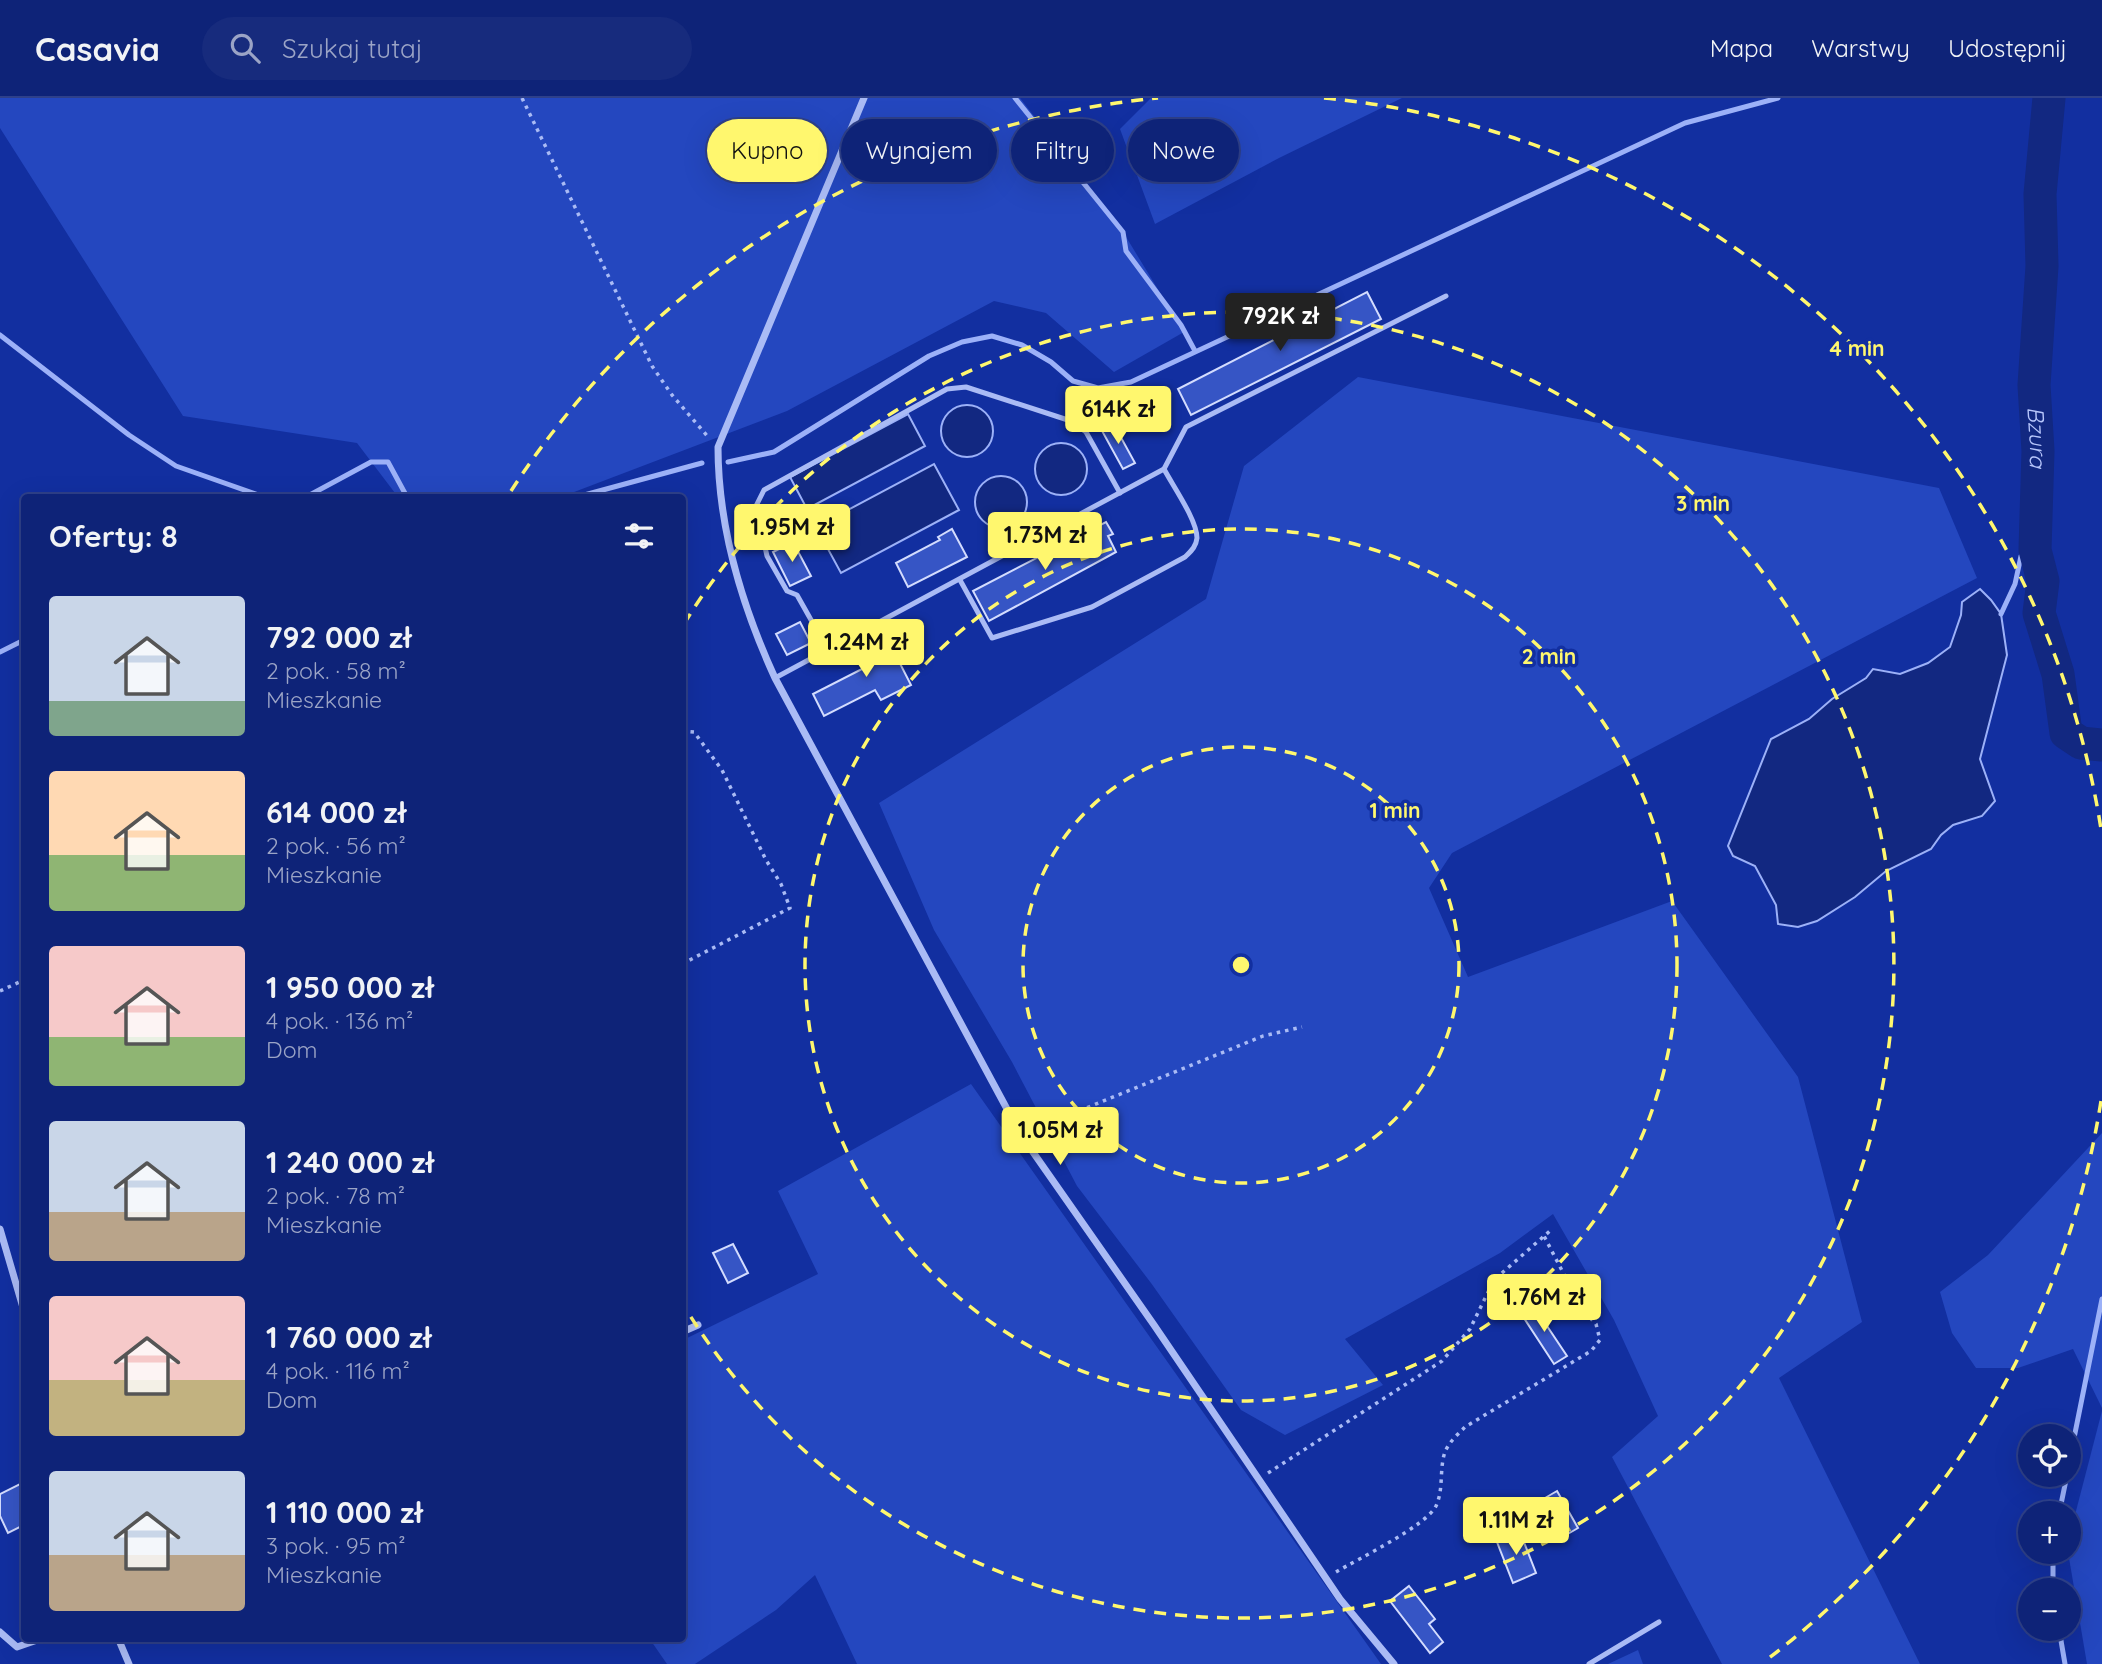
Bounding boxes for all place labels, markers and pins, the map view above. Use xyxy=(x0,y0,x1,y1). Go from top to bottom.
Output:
pin: 792K zł xyxy=(1215,294,1345,353)
pin: 614K zł xyxy=(1053,386,1183,446)
pin: 1.95M zł xyxy=(720,504,864,564)
pin: 1.73M zł xyxy=(973,512,1117,572)
pin: 1.24M zł xyxy=(794,620,938,679)
centre of rings xyxy=(1229,953,1253,977)
pin: 1.05M zł xyxy=(988,1108,1132,1167)
pin: 1.76M zł xyxy=(1472,1274,1616,1334)
pin: 1.11M zł xyxy=(1444,1498,1588,1557)

